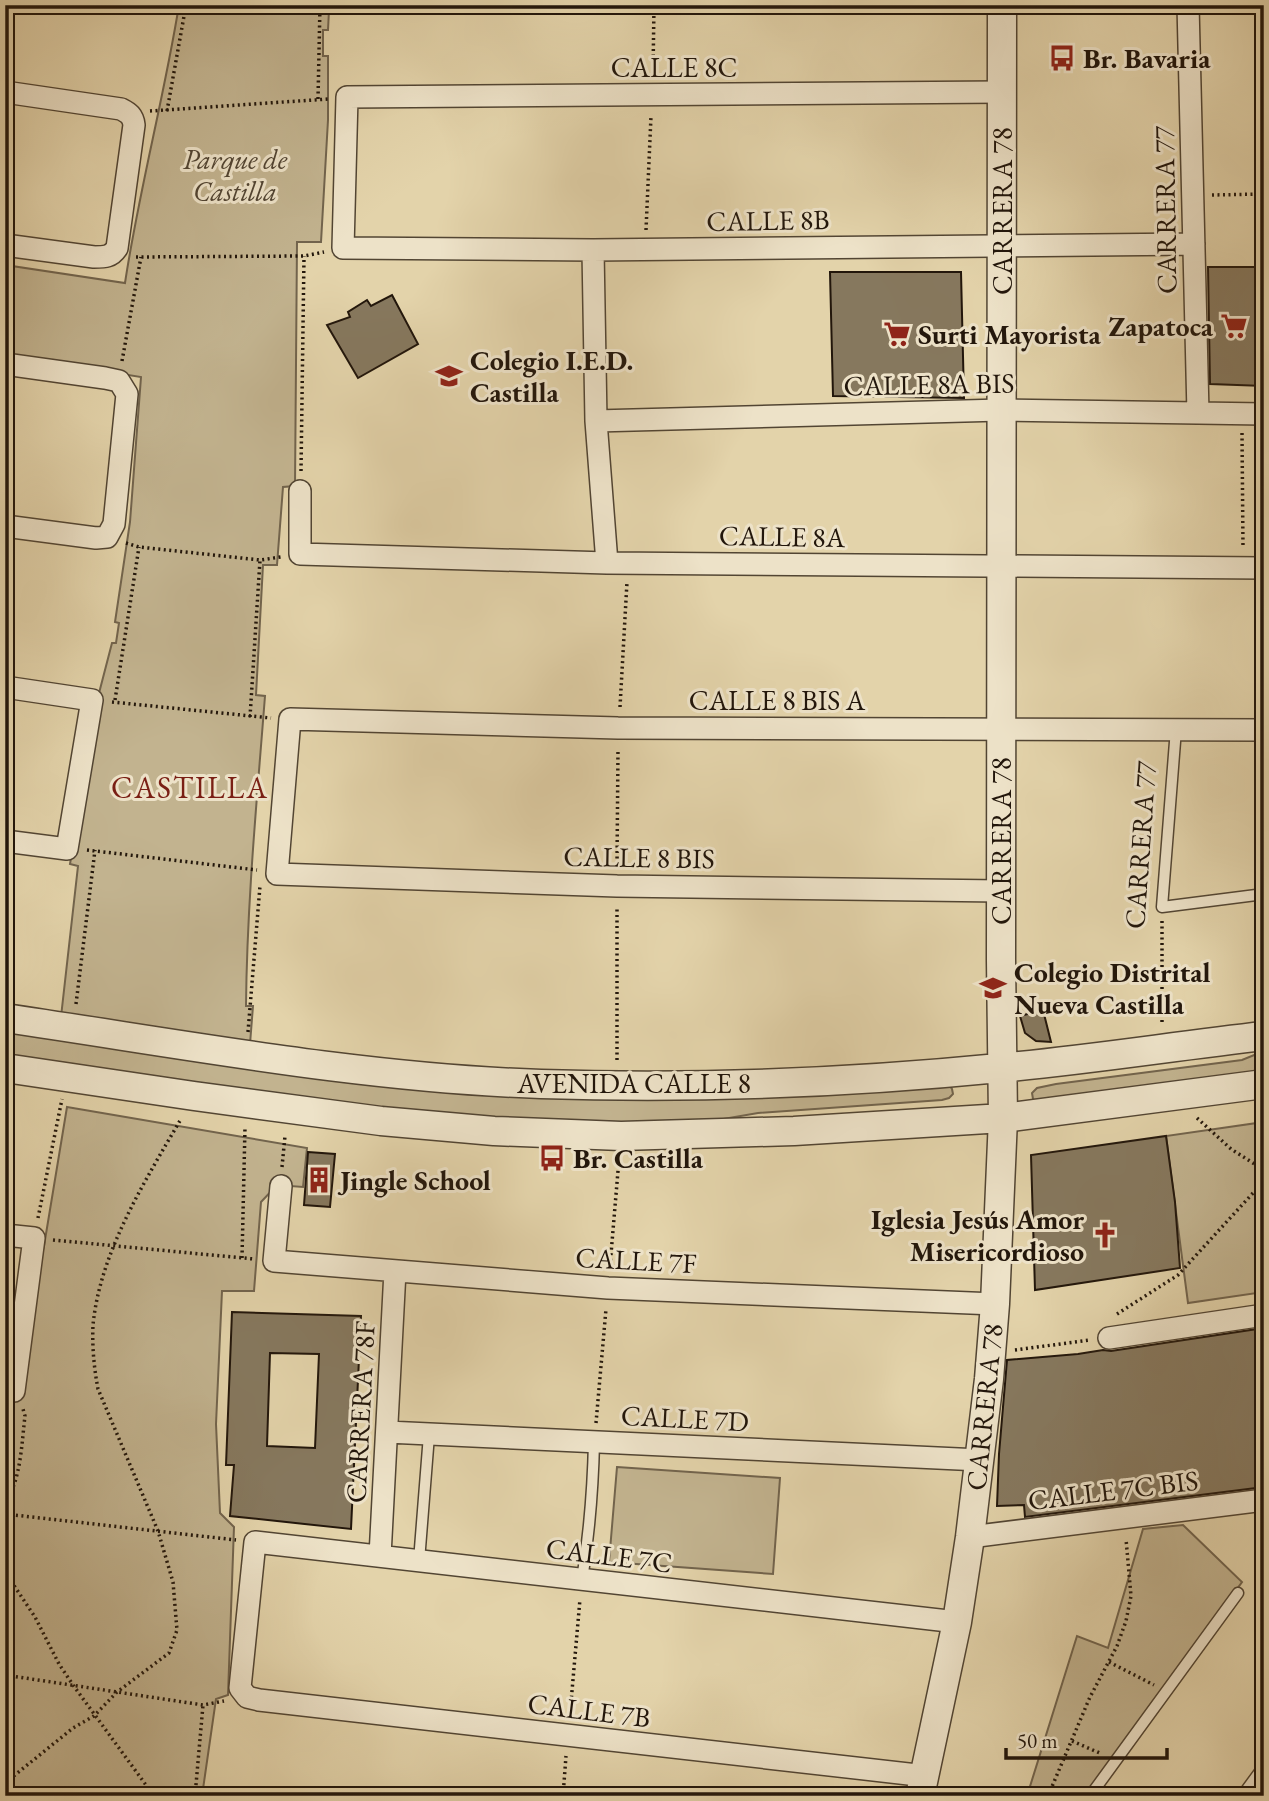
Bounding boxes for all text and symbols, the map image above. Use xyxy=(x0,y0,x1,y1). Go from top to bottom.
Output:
place label: Br. Bavaria xyxy=(1083,40,1211,76)
bus stop icon: Br. Bavaria xyxy=(1047,43,1077,73)
street label: CALLE 8C xyxy=(611,49,737,85)
street label: CARRERA 77 xyxy=(1146,125,1184,294)
street label: CARRERA 78 xyxy=(984,127,1020,295)
park label: Parque de Castilla xyxy=(183,141,288,209)
street label: CALLE 8B xyxy=(706,201,830,239)
place label: Zapatoca xyxy=(1109,308,1214,344)
supermarket icon: Zapatoca xyxy=(1219,311,1249,341)
place label: Surti Mayorista xyxy=(918,316,1101,352)
supermarket icon: Surti Mayorista xyxy=(882,319,912,349)
place label: Colegio I.E.D. Castilla xyxy=(470,342,633,410)
school or university icon: Colegio I.E.D. Castilla xyxy=(434,361,464,391)
street label: CALLE 8A BIS xyxy=(843,365,1015,403)
street label: CALLE 8A xyxy=(719,517,846,555)
street label: CALLE 8 BIS A xyxy=(689,682,866,718)
street label: CARRERA 78 xyxy=(983,757,1019,925)
street label: CARRERA 77 xyxy=(1116,759,1164,930)
district label: CASTILLA xyxy=(111,768,269,807)
street label: CALLE 8 BIS xyxy=(563,838,715,876)
place label: Colegio Distrital Nueva Castilla xyxy=(1014,954,1211,1022)
school or university icon: Colegio Distrital Nueva Castilla xyxy=(978,973,1008,1003)
street label: AVENIDA CALLE 8 xyxy=(516,1065,751,1101)
place label: Br. Castilla xyxy=(573,1140,704,1176)
bus stop icon: Br. Castilla xyxy=(537,1143,567,1173)
place label: Jingle School xyxy=(337,1162,491,1198)
building icon: Jingle School xyxy=(304,1165,334,1195)
place label: Iglesia Jesús Amor Misericordioso xyxy=(871,1201,1084,1269)
church icon: Iglesia Jesús Amor Misericordioso xyxy=(1090,1220,1120,1250)
street label: CALLE 7F xyxy=(575,1239,697,1281)
street label: CARRERA 78F xyxy=(337,1320,383,1504)
street label: CARRERA 78 xyxy=(957,1322,1011,1492)
street label: CALLE 7D xyxy=(620,1397,750,1439)
street label: CALLE 7C BIS xyxy=(1026,1462,1200,1518)
street label: CALLE 7C xyxy=(544,1529,674,1581)
street label: CALLE 7B xyxy=(526,1685,652,1735)
scale bar xyxy=(1006,1717,1168,1761)
text: 50 m xyxy=(1017,1727,1058,1754)

